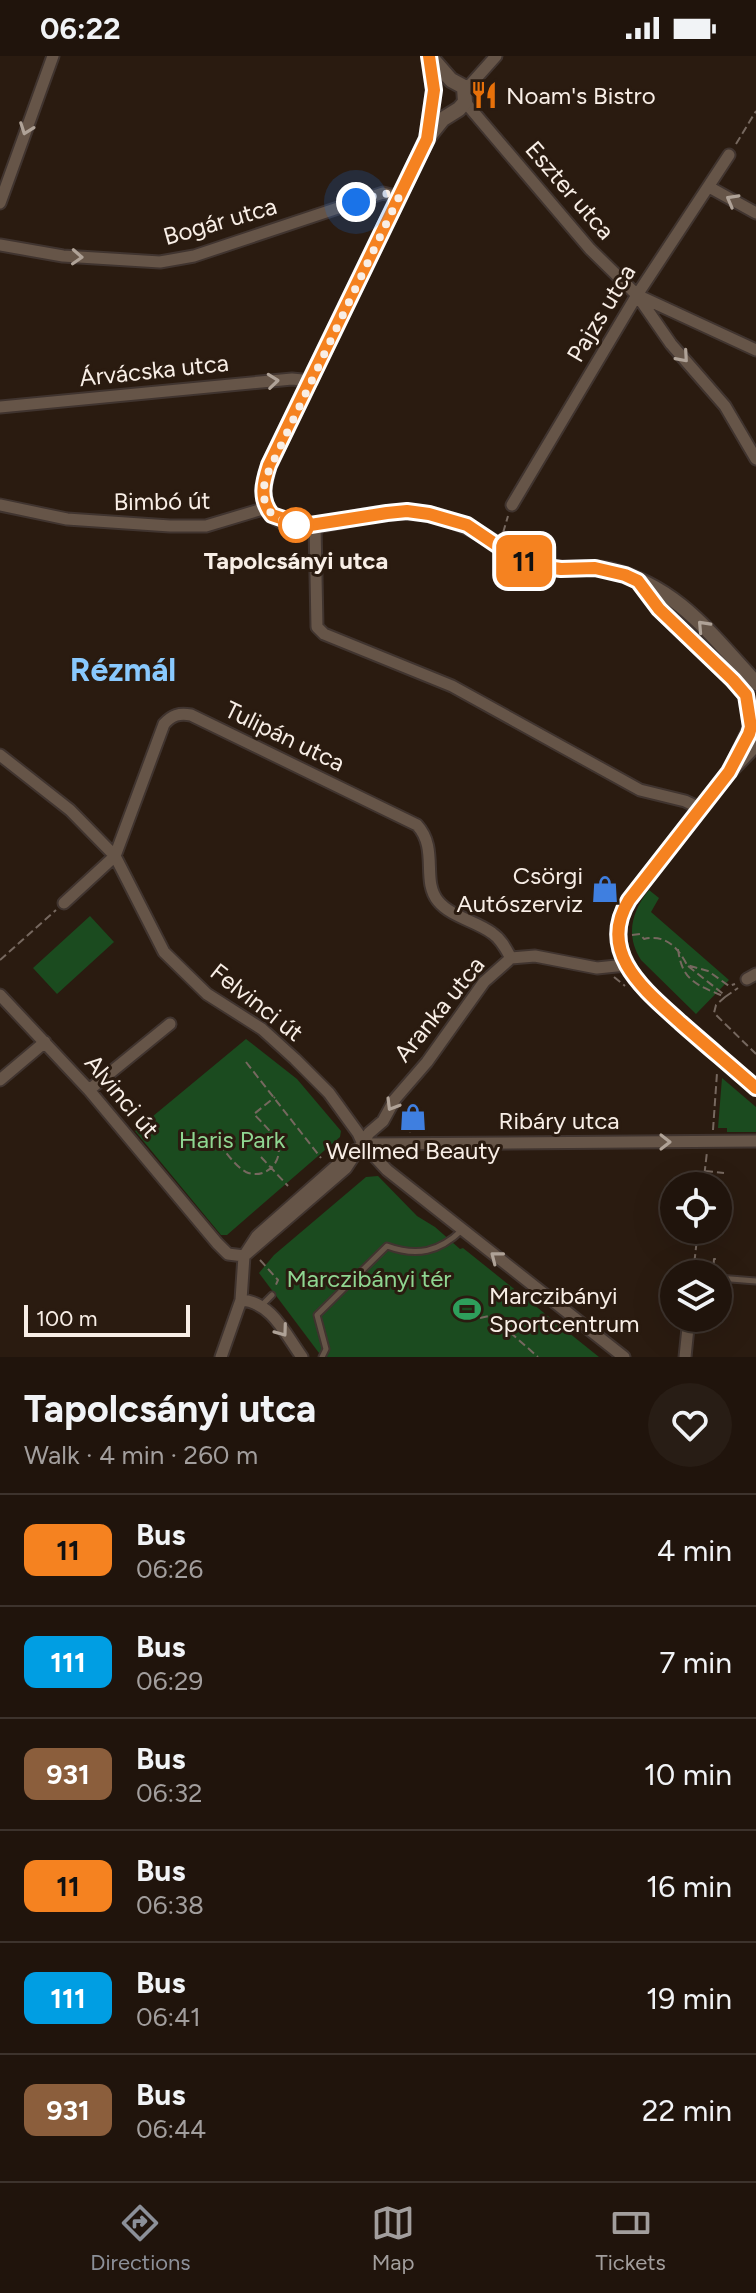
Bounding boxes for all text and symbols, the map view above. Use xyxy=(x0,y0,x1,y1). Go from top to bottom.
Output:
text: 06:22 xyxy=(40,10,121,47)
restaurant icon: Noam's Bistro xyxy=(469,80,499,110)
place label: Noam's Bistro xyxy=(506,81,656,110)
one-way arrow xyxy=(20,122,36,136)
street label: Eszter utca xyxy=(519,135,621,245)
your location xyxy=(336,182,376,222)
street label: Bogár utca xyxy=(160,191,280,251)
one-way arrow xyxy=(727,194,741,210)
one-way arrow xyxy=(71,248,84,265)
street label: Pajzs utca xyxy=(561,259,641,367)
street label: Árvácska utca xyxy=(78,348,230,392)
one-way arrow xyxy=(673,348,688,363)
one-way arrow xyxy=(267,372,280,389)
street label: Bimbó út xyxy=(113,486,211,516)
marker: Tapolcsányi utca xyxy=(279,508,313,542)
line badge: 11 xyxy=(488,535,560,587)
text: 11 xyxy=(512,544,536,578)
place label: Tapolcsányi utca xyxy=(204,546,388,575)
one-way arrow xyxy=(697,621,712,635)
district label: Rézmál xyxy=(70,651,176,689)
street label: Tulipán utca xyxy=(220,695,350,777)
place label: Csörgi Autószerviz xyxy=(456,861,583,918)
shop icon: Csörgi Autószerviz xyxy=(590,874,620,904)
street label: Aranka utca xyxy=(388,950,490,1068)
street label: Felvinci út xyxy=(205,957,309,1047)
street label: Alvinci út xyxy=(79,1048,165,1144)
one-way arrow xyxy=(387,1096,402,1111)
shop icon: Wellmed Beauty xyxy=(398,1102,428,1132)
street label: Ribáry utca xyxy=(498,1106,620,1135)
park label: Haris Park xyxy=(179,1125,286,1154)
one-way arrow xyxy=(659,1133,672,1151)
place label: Wellmed Beauty xyxy=(326,1136,501,1165)
map controls xyxy=(660,1172,732,1332)
button: locate xyxy=(660,1172,732,1244)
one-way arrow xyxy=(490,1253,505,1267)
button: layers xyxy=(660,1260,732,1332)
park label: Marczibányi tér xyxy=(287,1264,451,1293)
place label: Marczibányi Sportcentrum xyxy=(489,1281,639,1338)
sports icon: Marczibányi Sportcentrum xyxy=(452,1294,482,1324)
scale bar xyxy=(24,1301,190,1337)
text: 100 m xyxy=(36,1305,97,1332)
one-way arrow xyxy=(273,1322,287,1336)
button: heart xyxy=(648,1383,732,1467)
text: Tapolcsányi utca xyxy=(24,1386,316,1432)
text: Walk · 4 min · 260 m xyxy=(24,1439,258,1471)
text: Bus xyxy=(136,1516,185,1553)
text: 4 min xyxy=(657,1532,732,1569)
text: 11 xyxy=(56,1533,80,1567)
text: 06:26 xyxy=(136,1553,203,1585)
text: Bus xyxy=(136,1628,185,1665)
text: 7 min xyxy=(659,1644,732,1681)
text: 111 xyxy=(50,1645,86,1679)
text: 06:29 xyxy=(136,1665,203,1697)
text: Bus xyxy=(136,1740,185,1777)
text: 10 min xyxy=(644,1756,732,1793)
text: 931 xyxy=(46,1757,90,1791)
text: 06:32 xyxy=(136,1777,203,1809)
text: Bus xyxy=(136,1852,185,1889)
text: 16 min xyxy=(646,1868,732,1905)
text: 11 xyxy=(56,1869,80,1903)
text: 06:38 xyxy=(136,1889,204,1921)
text: Bus xyxy=(136,1964,185,2001)
text: 19 min xyxy=(646,1980,732,2017)
text: 111 xyxy=(50,1981,86,2015)
text: 06:41 xyxy=(136,2001,201,2033)
text: Bus xyxy=(136,2076,185,2113)
text: 22 min xyxy=(642,2092,732,2129)
text: 931 xyxy=(46,2093,90,2127)
text: 06:44 xyxy=(136,2113,206,2145)
tab: Directions xyxy=(90,2201,191,2276)
tab: Map xyxy=(371,2201,415,2276)
tab: Tickets xyxy=(596,2201,666,2276)

